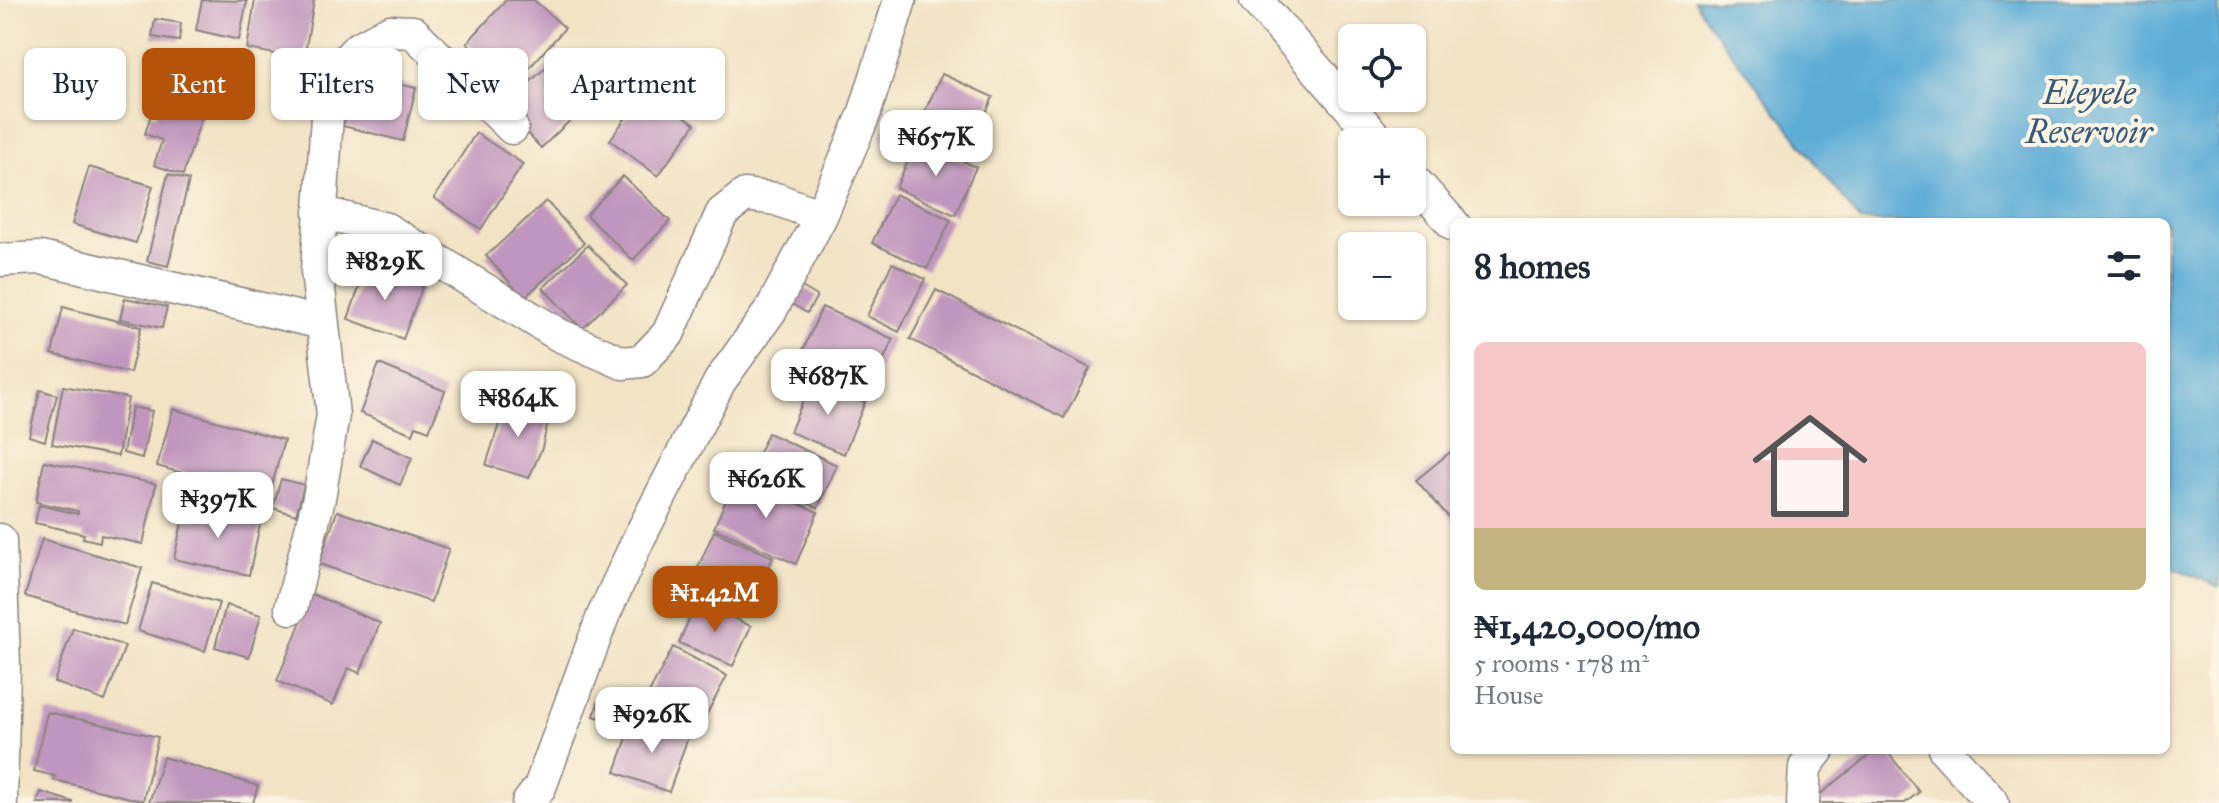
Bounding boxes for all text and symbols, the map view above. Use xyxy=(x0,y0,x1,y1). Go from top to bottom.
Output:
map controls xyxy=(1338,24,1426,320)
button: locate xyxy=(1338,24,1426,112)
chip: Buy xyxy=(24,48,126,120)
chip: Rent xyxy=(142,48,255,120)
chip: Filters xyxy=(271,48,402,120)
chip: New xyxy=(418,48,528,120)
chip: Apartment xyxy=(544,48,725,120)
water label: Eleyele Reservoir xyxy=(2024,72,2154,152)
pin: ₦657K xyxy=(880,110,992,178)
text: ₦657K xyxy=(898,120,974,152)
button: + xyxy=(1338,128,1426,216)
button: − xyxy=(1338,232,1426,320)
pin: ₦829K xyxy=(329,234,441,302)
text: ₦829K xyxy=(346,244,424,276)
icon: filters xyxy=(2102,244,2146,288)
text: 8 homes xyxy=(1474,246,1590,287)
pin: ₦687K xyxy=(772,349,884,417)
text: ₦687K xyxy=(789,359,867,391)
pin: ₦864K xyxy=(462,371,574,439)
text: ₦864K xyxy=(479,381,557,413)
icon: home xyxy=(1738,394,1882,538)
pin: ₦626K xyxy=(710,452,822,520)
text: ₦626K xyxy=(728,462,804,494)
pin: ₦397K xyxy=(162,472,274,540)
text: ₦397K xyxy=(180,482,256,514)
pin: ₦1.42M xyxy=(650,566,780,634)
text: ₦1.42M xyxy=(671,576,759,608)
text: ₦1,420,000/mo xyxy=(1474,606,1700,647)
text: 5 rooms · 178 m² xyxy=(1474,647,1649,679)
text: House xyxy=(1474,679,1544,711)
pin: ₦926K xyxy=(596,687,708,755)
text: ₦926K xyxy=(613,697,691,729)

